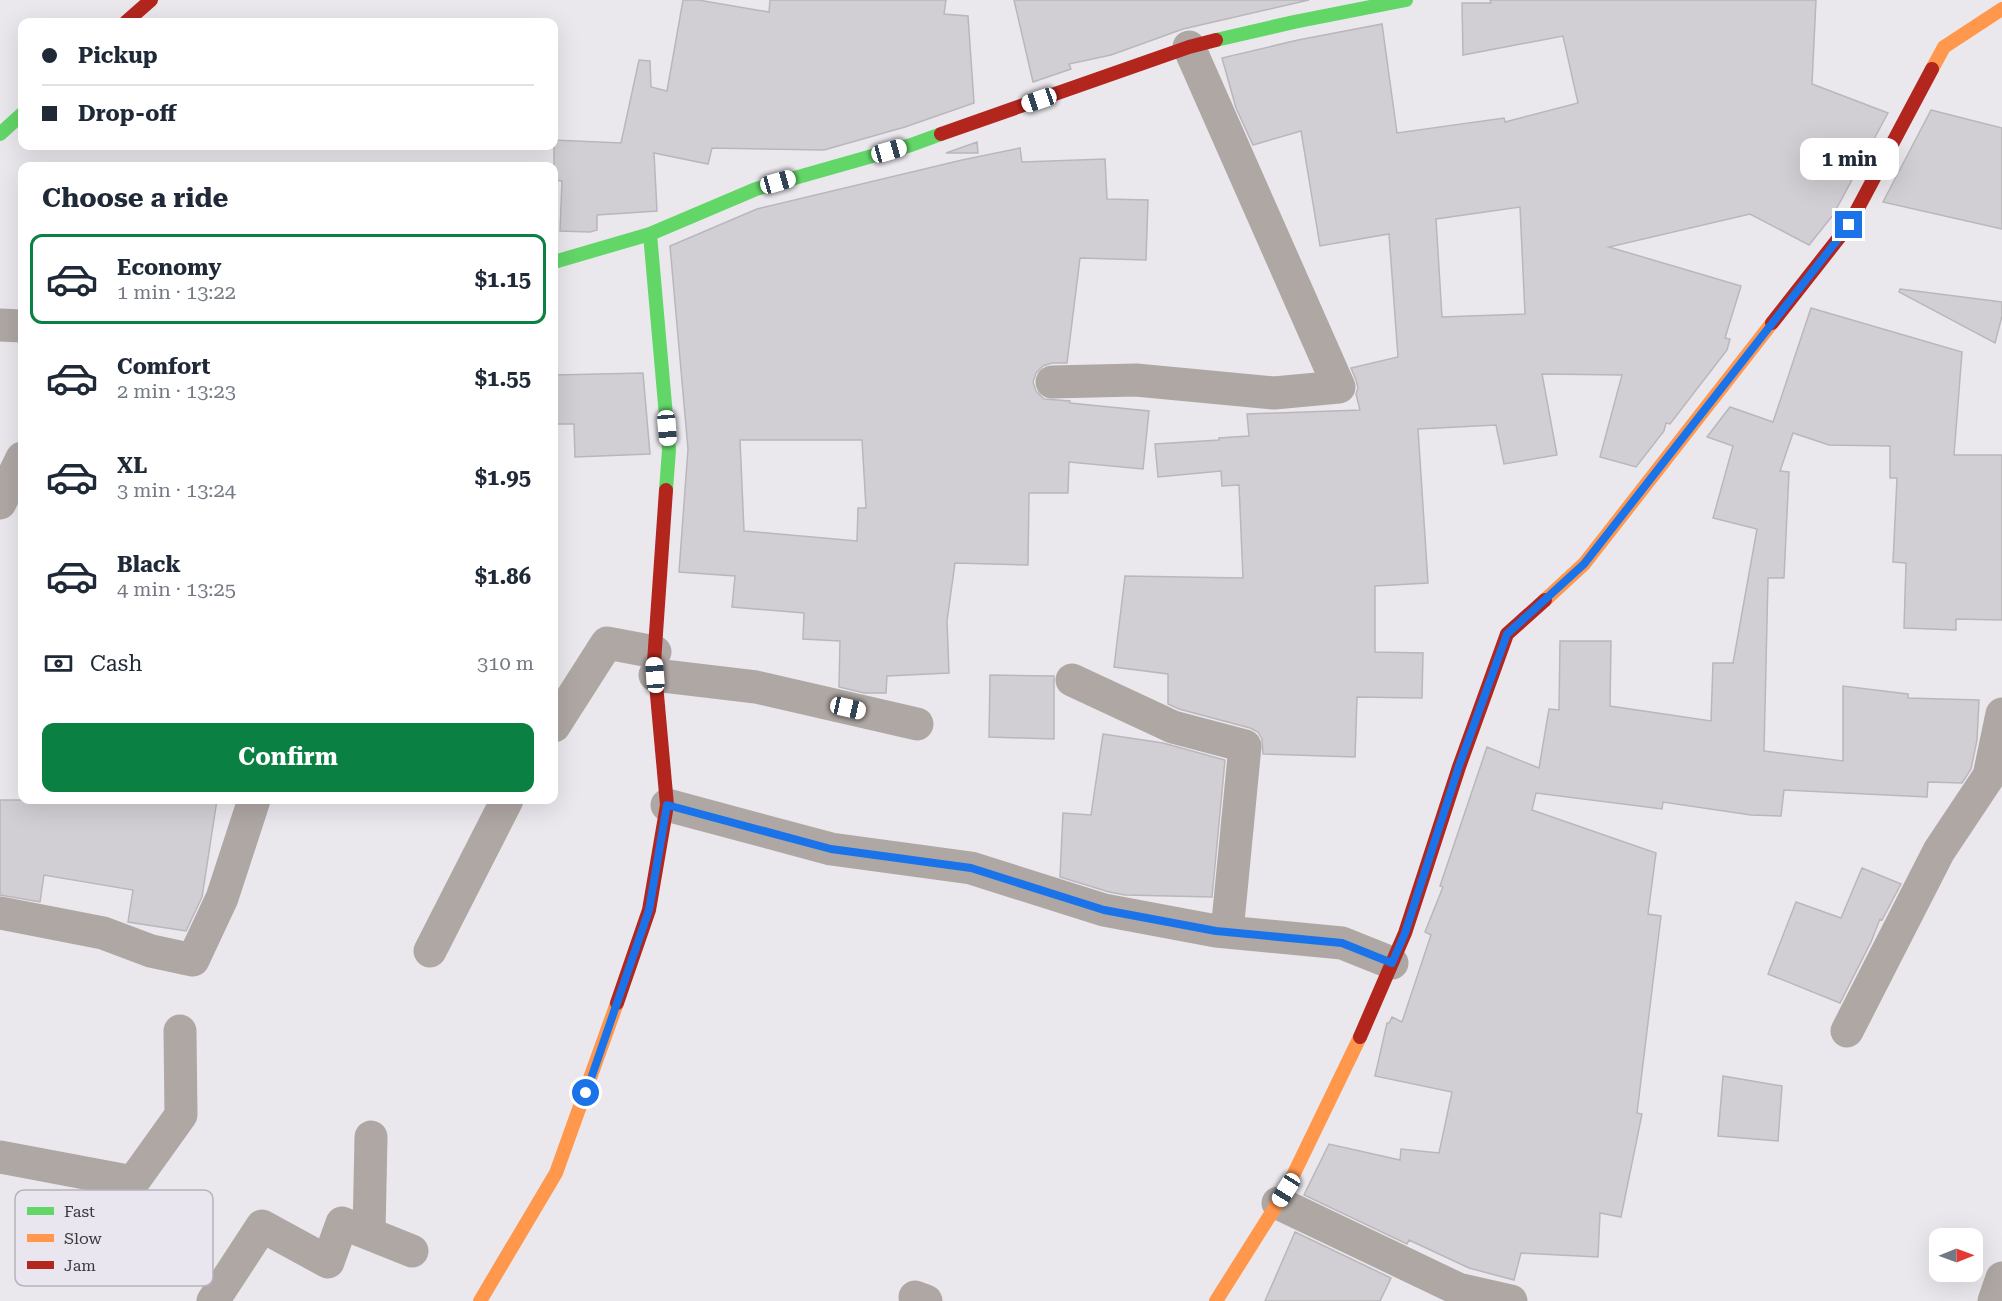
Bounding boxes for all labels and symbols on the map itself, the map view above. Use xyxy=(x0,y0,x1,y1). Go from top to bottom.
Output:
car xyxy=(1019,86,1059,114)
car xyxy=(869,137,909,165)
callout: 1 min xyxy=(1800,138,1898,180)
car xyxy=(758,168,798,196)
route end xyxy=(1835,211,1862,238)
car xyxy=(656,409,678,447)
car xyxy=(645,656,665,694)
car xyxy=(828,695,868,721)
route start xyxy=(572,1079,599,1106)
car xyxy=(1269,1170,1303,1210)
legend xyxy=(15,1190,213,1286)
text: Fast xyxy=(64,1202,95,1221)
north arrow xyxy=(1929,1228,1983,1282)
text: Slow xyxy=(64,1229,102,1248)
text: Jam xyxy=(64,1256,96,1275)

